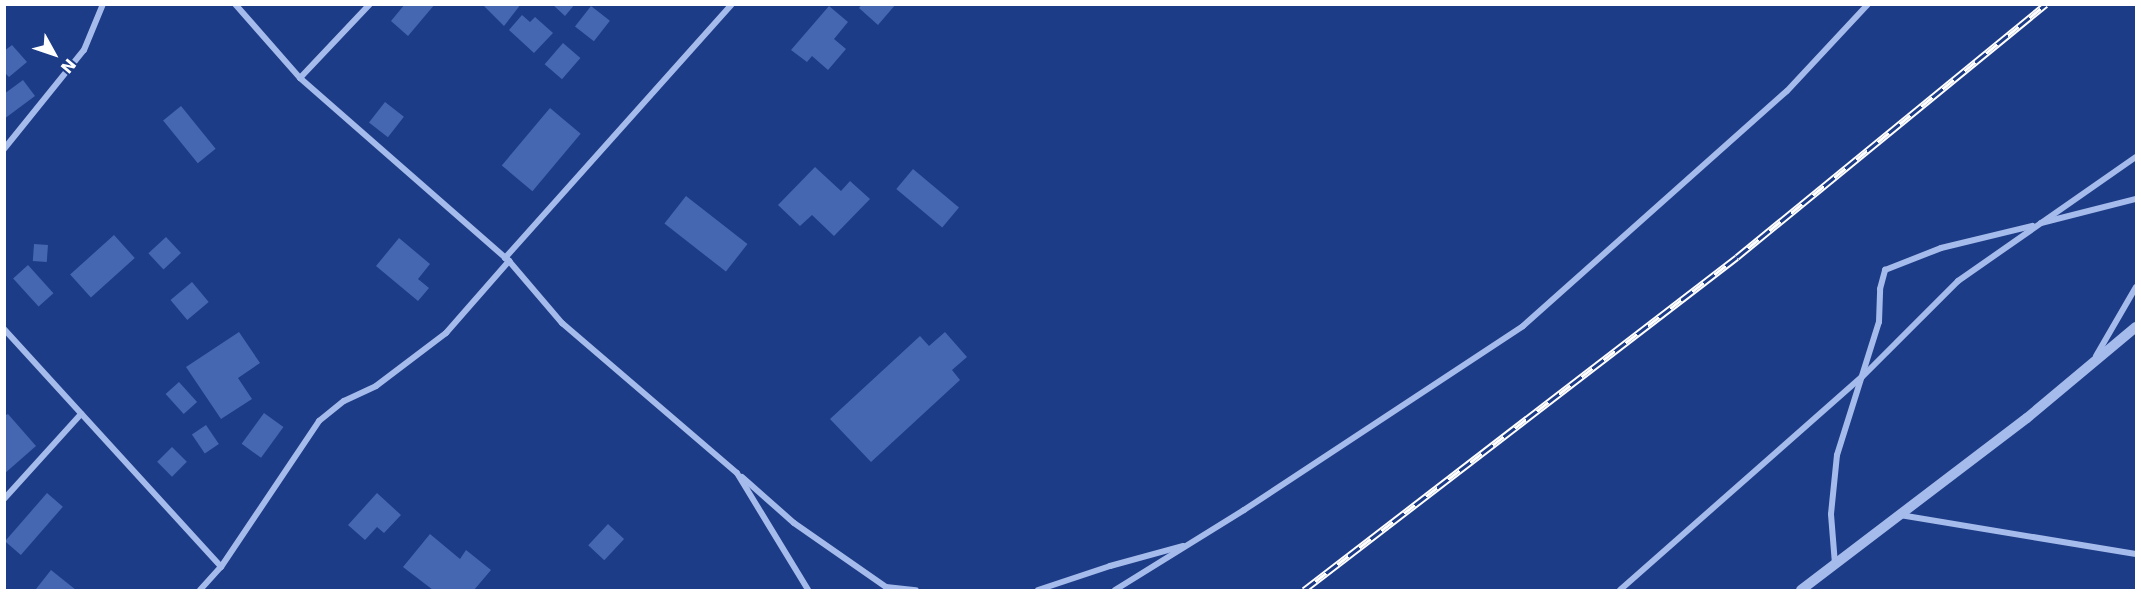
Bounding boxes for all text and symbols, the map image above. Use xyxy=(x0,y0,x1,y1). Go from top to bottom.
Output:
north arrow xyxy=(24,24,84,84)
text: N xyxy=(57,55,80,77)

